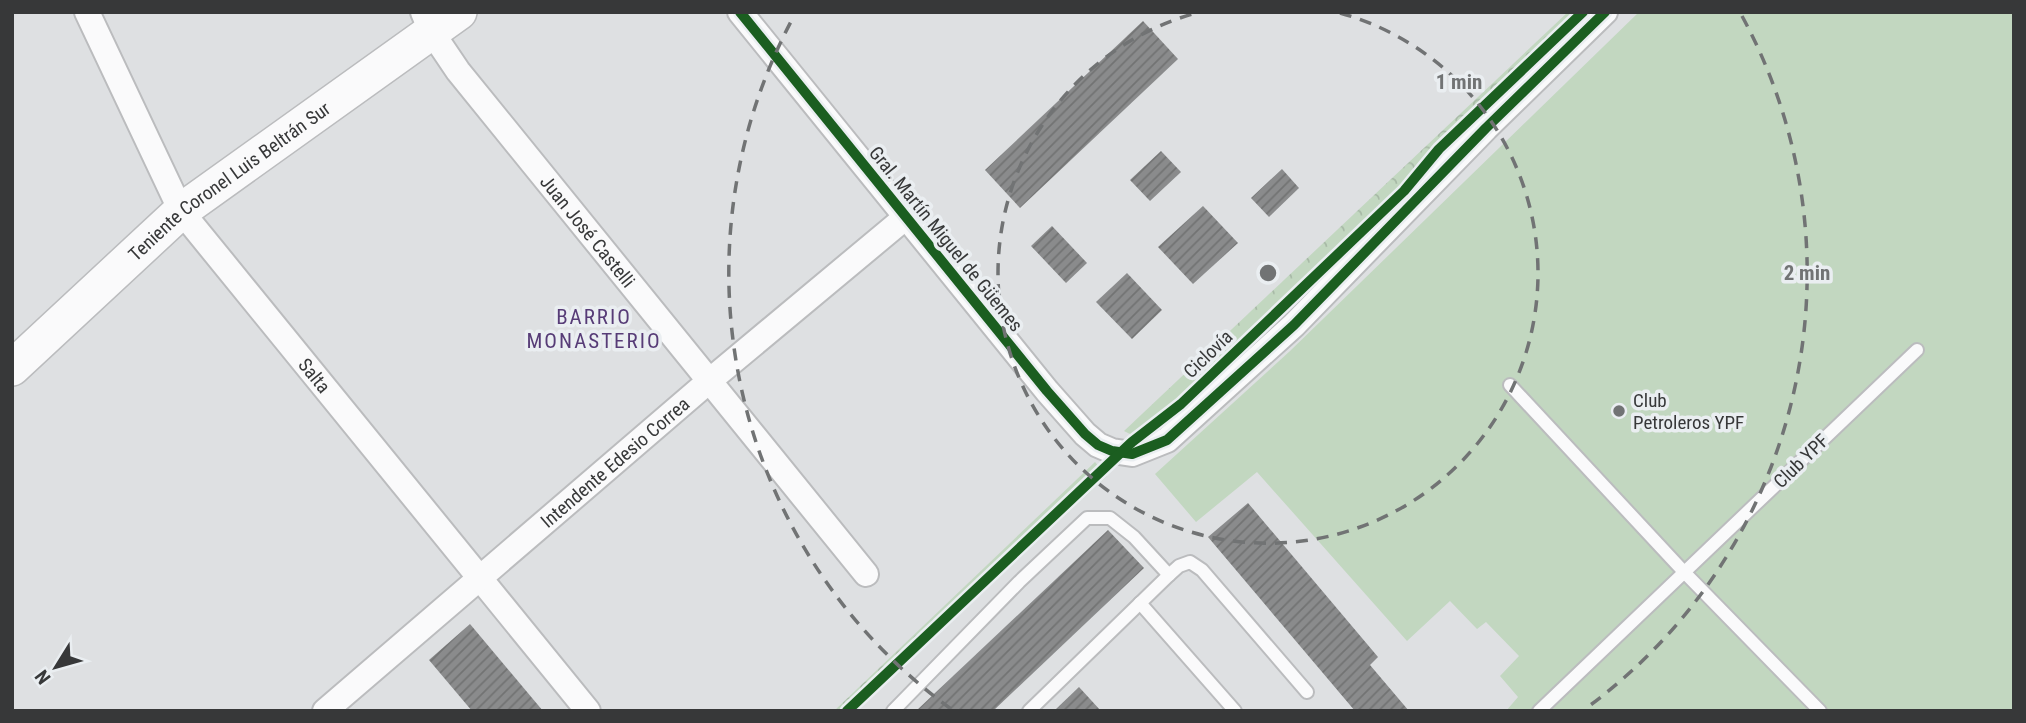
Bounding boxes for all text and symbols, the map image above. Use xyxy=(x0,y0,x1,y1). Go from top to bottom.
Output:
text: 1 min xyxy=(1436,70,1482,94)
street label: Teniente Coronel Luis Beltrán Sur xyxy=(123,96,335,266)
street label: Gral. Martín Miguel de Güemes xyxy=(864,142,1028,336)
street label: Juan José Castelli xyxy=(535,170,640,292)
centre of rings xyxy=(1256,261,1280,285)
text: 2 min xyxy=(1784,261,1830,285)
district label: BARRIO MONASTERIO xyxy=(526,305,662,353)
street label: Ciclovía xyxy=(1179,325,1237,383)
street label: Salta xyxy=(294,353,336,397)
place label: Club Petroleros YPF xyxy=(1633,389,1744,434)
street label: Intendente Edesio Correa xyxy=(536,392,694,532)
marker: Club Petroleros YPF xyxy=(1611,403,1627,419)
street label: Club YPF xyxy=(1769,429,1833,493)
north arrow xyxy=(21,632,91,702)
text: N xyxy=(30,665,56,688)

